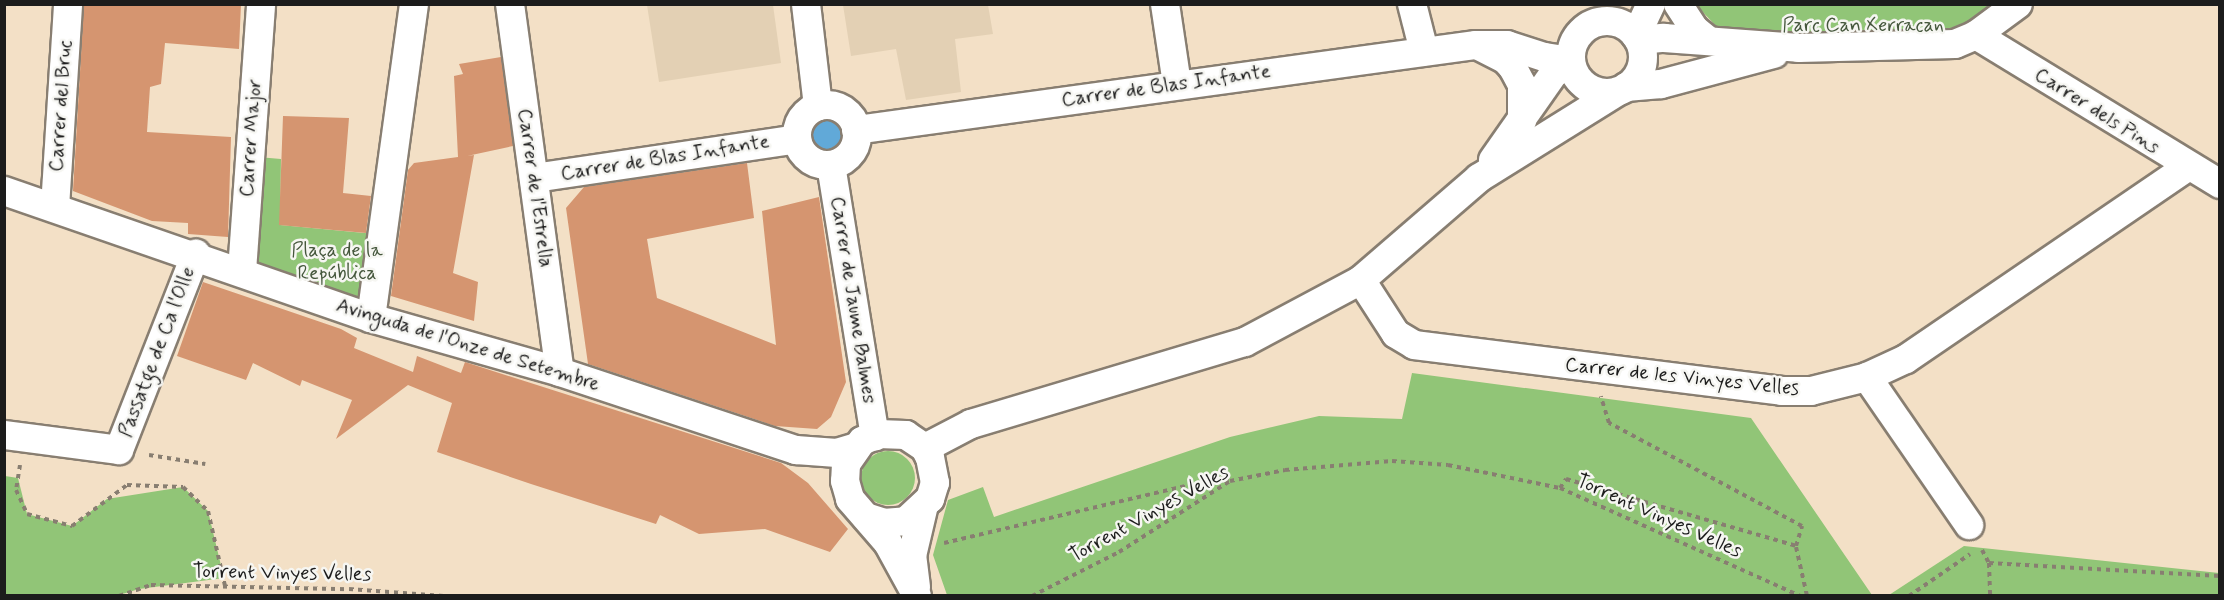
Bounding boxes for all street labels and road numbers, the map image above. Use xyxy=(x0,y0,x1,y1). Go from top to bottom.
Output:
street label: Carrer del Bruc xyxy=(44,39,78,173)
street label: Carrer de Blas Infante xyxy=(1063,60,1269,112)
street label: Carrer dels Pins xyxy=(2033,65,2161,157)
street label: Carrer Major xyxy=(235,78,267,198)
street label: Carrer de l'Estrella xyxy=(512,107,558,269)
street label: Carrer de Blas Infante xyxy=(562,130,768,186)
street label: Carrer de Jaume Balmes xyxy=(824,190,882,410)
street label: Passatge de Ca l'Olle xyxy=(114,264,200,440)
street label: Avinguda de l'Onze de Setembre xyxy=(333,293,603,397)
street label: Carrer de les Vinyes Velles xyxy=(1567,353,1797,401)
street label: Torrent Vinyes Velles xyxy=(1066,461,1232,567)
street label: Torrent Vinyes Velles xyxy=(1573,469,1745,563)
street label: Torrent Vinyes Velles xyxy=(193,559,371,587)

